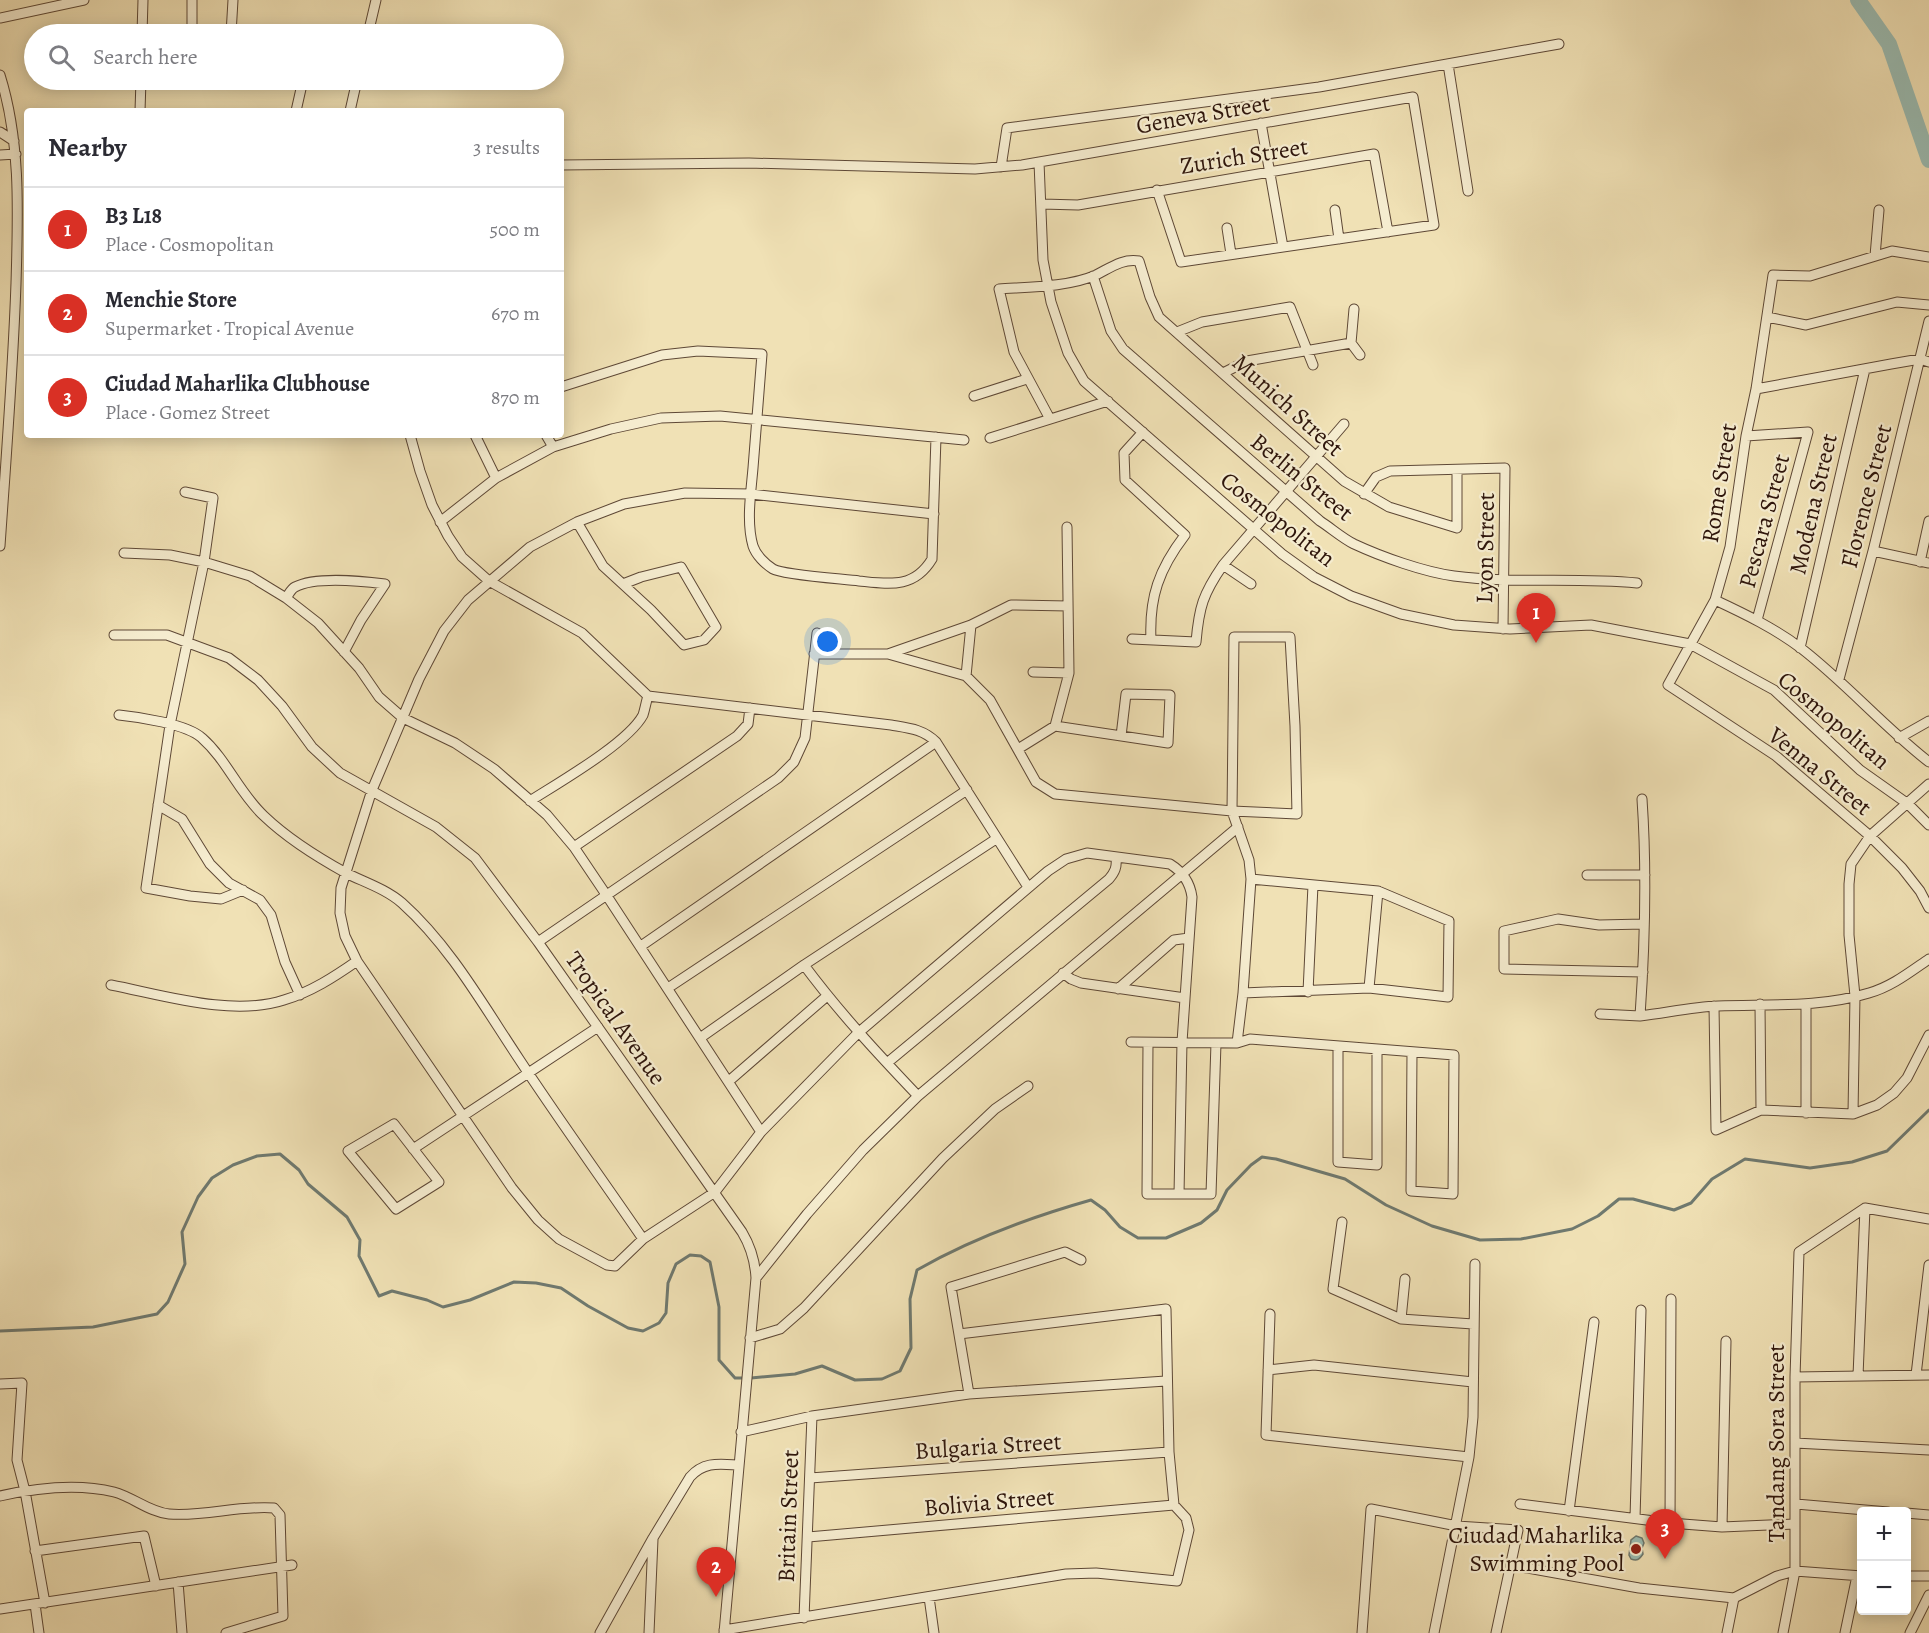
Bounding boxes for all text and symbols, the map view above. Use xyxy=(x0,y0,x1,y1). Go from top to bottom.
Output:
search box xyxy=(24,24,564,90)
icon: search xyxy=(45,41,78,74)
text: Search here xyxy=(93,42,198,72)
street label: Geneva Street xyxy=(1134,86,1273,142)
text: Nearby xyxy=(48,130,127,165)
street label: Zurich Street xyxy=(1178,130,1310,182)
text: 3 results xyxy=(473,134,540,161)
text: B3 L18 xyxy=(105,201,162,231)
text: 1 xyxy=(64,216,71,243)
text: 500 m xyxy=(489,216,540,243)
text: Place · Cosmopolitan xyxy=(105,231,274,258)
text: Menchie Store xyxy=(105,285,237,315)
text: 2 xyxy=(63,300,72,327)
text: 670 m xyxy=(491,300,540,327)
text: Supermarket · Tropical Avenue xyxy=(105,315,354,342)
street label: Munich Street xyxy=(1225,346,1351,464)
text: Ciudad Maharlika Clubhouse xyxy=(105,369,370,399)
text: 3 xyxy=(63,384,72,411)
text: 870 m xyxy=(491,384,540,411)
text: Place · Gomez Street xyxy=(105,399,270,426)
street label: Rome Street xyxy=(1694,421,1744,545)
street label: Florence Street xyxy=(1833,421,1899,571)
street label: Berlin Street xyxy=(1244,426,1360,528)
street label: Modena Street xyxy=(1781,430,1845,578)
street label: Pescara Street xyxy=(1731,450,1797,592)
street label: Cosmopolitan xyxy=(1214,464,1342,574)
street label: Lyon Street xyxy=(1468,492,1502,604)
pin: 1 xyxy=(1516,594,1556,643)
your location xyxy=(813,627,842,656)
street label: Cosmopolitan xyxy=(1771,664,1897,776)
street label: Venna Street xyxy=(1761,719,1879,823)
street label: Tropical Avenue xyxy=(558,945,674,1091)
street label: Tandang Sora Street xyxy=(1760,1344,1792,1542)
street label: Bulgaria Street xyxy=(914,1425,1063,1467)
street label: Britain Street xyxy=(770,1449,806,1583)
street label: Bolivia Street xyxy=(922,1480,1056,1524)
map controls xyxy=(1857,1507,1911,1615)
button: + xyxy=(1857,1507,1911,1561)
pin: 3 xyxy=(1646,1510,1684,1559)
place label: Ciudad Maharlika Swimming Pool xyxy=(1448,1519,1625,1579)
marker: Ciudad Maharlika Swimming Pool xyxy=(1629,1542,1643,1556)
pin: 2 xyxy=(696,1548,736,1597)
button: − xyxy=(1857,1561,1911,1615)

